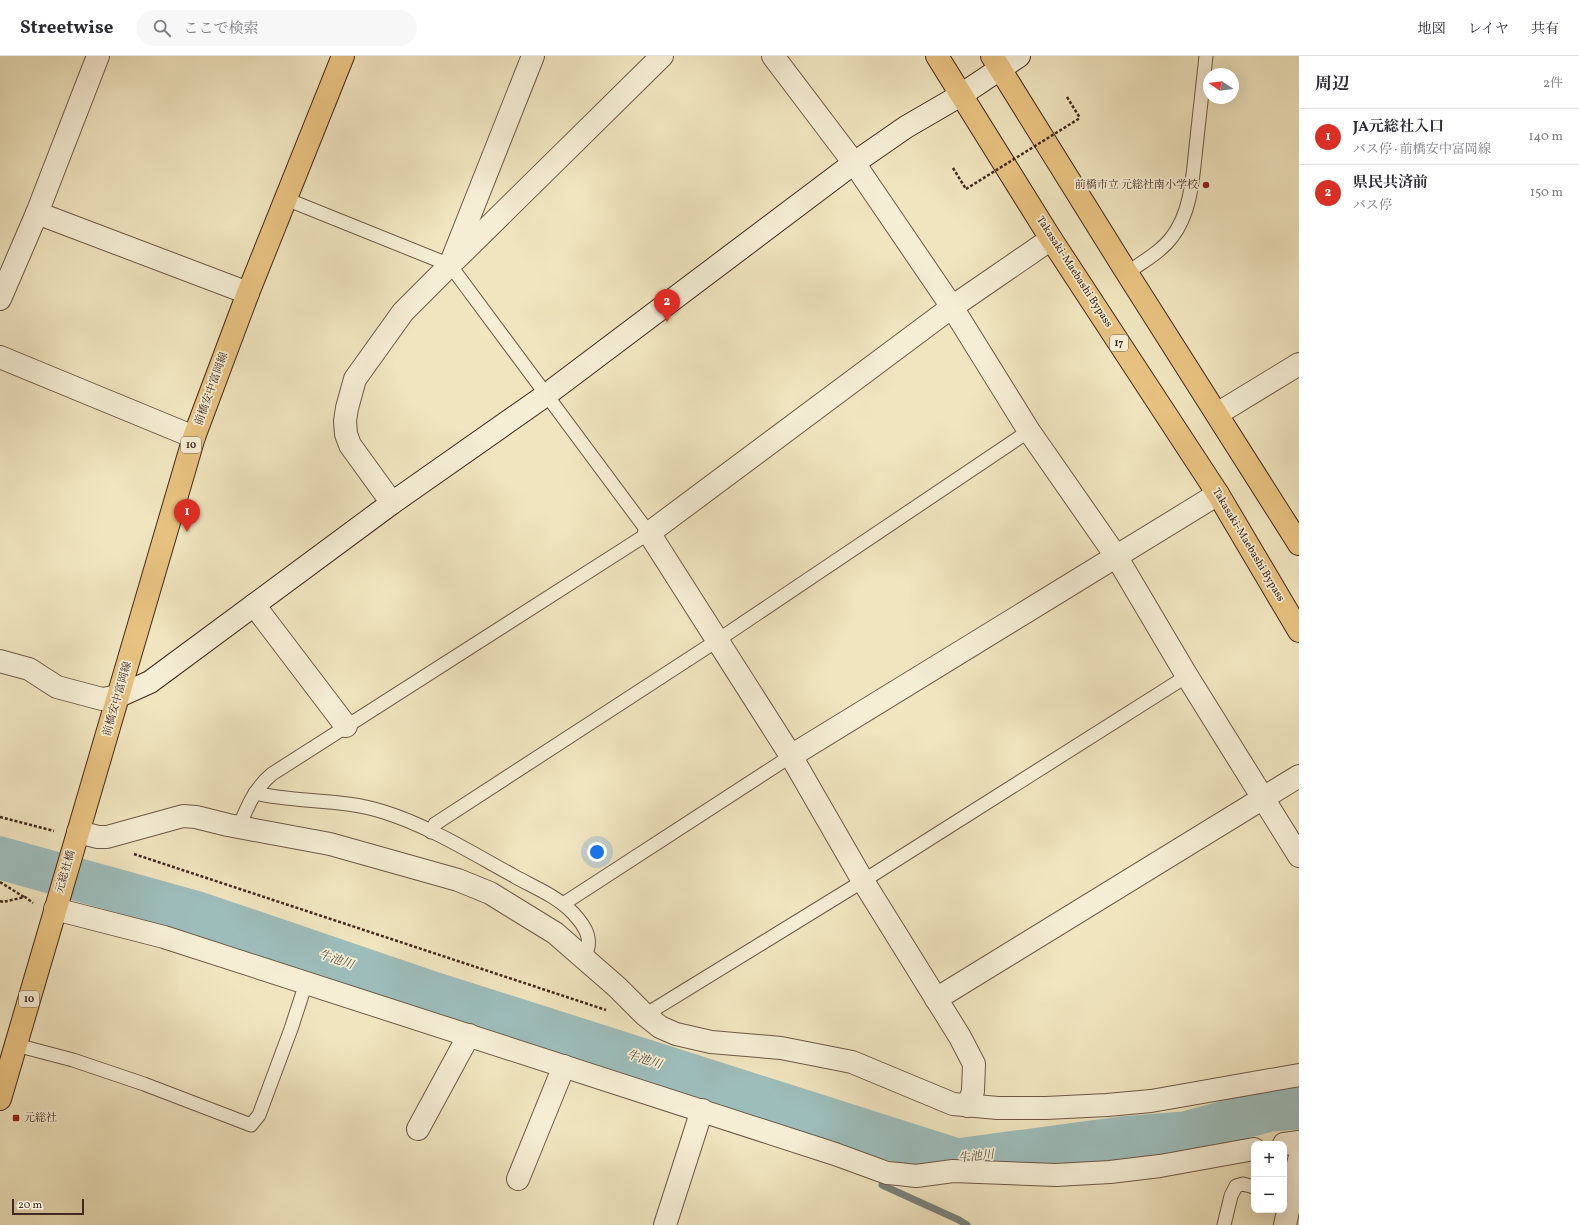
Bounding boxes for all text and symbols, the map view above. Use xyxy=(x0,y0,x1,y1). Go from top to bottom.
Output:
search box xyxy=(137,10,417,46)
text: Streetwise xyxy=(20,15,113,41)
icon: search xyxy=(151,17,173,39)
text: ここで検索 xyxy=(183,19,258,40)
text: 地図 xyxy=(1418,20,1446,39)
text: レイヤ xyxy=(1468,20,1509,39)
text: 共有 xyxy=(1531,20,1559,39)
north arrow xyxy=(1203,68,1239,104)
text: 周辺 xyxy=(1315,73,1349,96)
text: 2件 xyxy=(1543,75,1563,93)
text: JA元総社入口 xyxy=(1353,117,1444,138)
text: 1 xyxy=(1325,128,1331,146)
text: 140 m xyxy=(1529,128,1563,146)
text: バス停 · 前橋安中富岡線 xyxy=(1353,141,1491,159)
text: 県民共済前 xyxy=(1353,173,1428,194)
place label: 前橋市立 元総社南小学校 xyxy=(1075,178,1198,193)
marker: 前橋市立 元総社南小学校 xyxy=(1201,180,1211,190)
text: 2 xyxy=(1325,184,1331,202)
text: 150 m xyxy=(1530,184,1563,202)
text: バス停 xyxy=(1353,197,1392,215)
street label: Takasaki-Maebashi Bypass xyxy=(1032,213,1116,331)
pin: 2 xyxy=(654,289,680,322)
road number: 17 xyxy=(1110,335,1128,351)
street label: 前橋安中富岡線 xyxy=(192,350,232,428)
road number: 10 xyxy=(181,437,201,453)
street label: Takasaki-Maebashi Bypass xyxy=(1208,486,1288,605)
pin: 1 xyxy=(174,499,200,532)
street label: 前橋安中富岡線 xyxy=(100,660,136,738)
your location xyxy=(587,842,607,862)
street label: 元総社橋 xyxy=(53,849,79,895)
water label: 牛池川 xyxy=(316,947,358,974)
road number: 10 xyxy=(19,991,39,1007)
water label: 牛池川 xyxy=(624,1047,665,1074)
place label: 元総社 xyxy=(24,1111,57,1126)
marker: 元総社 xyxy=(11,1113,21,1123)
map controls xyxy=(1251,1141,1287,1213)
button: + xyxy=(1251,1141,1287,1177)
water label: 牛池川 xyxy=(957,1147,997,1167)
button: − xyxy=(1251,1177,1287,1213)
scale bar xyxy=(12,1197,84,1216)
text: 20 m xyxy=(18,1198,42,1213)

